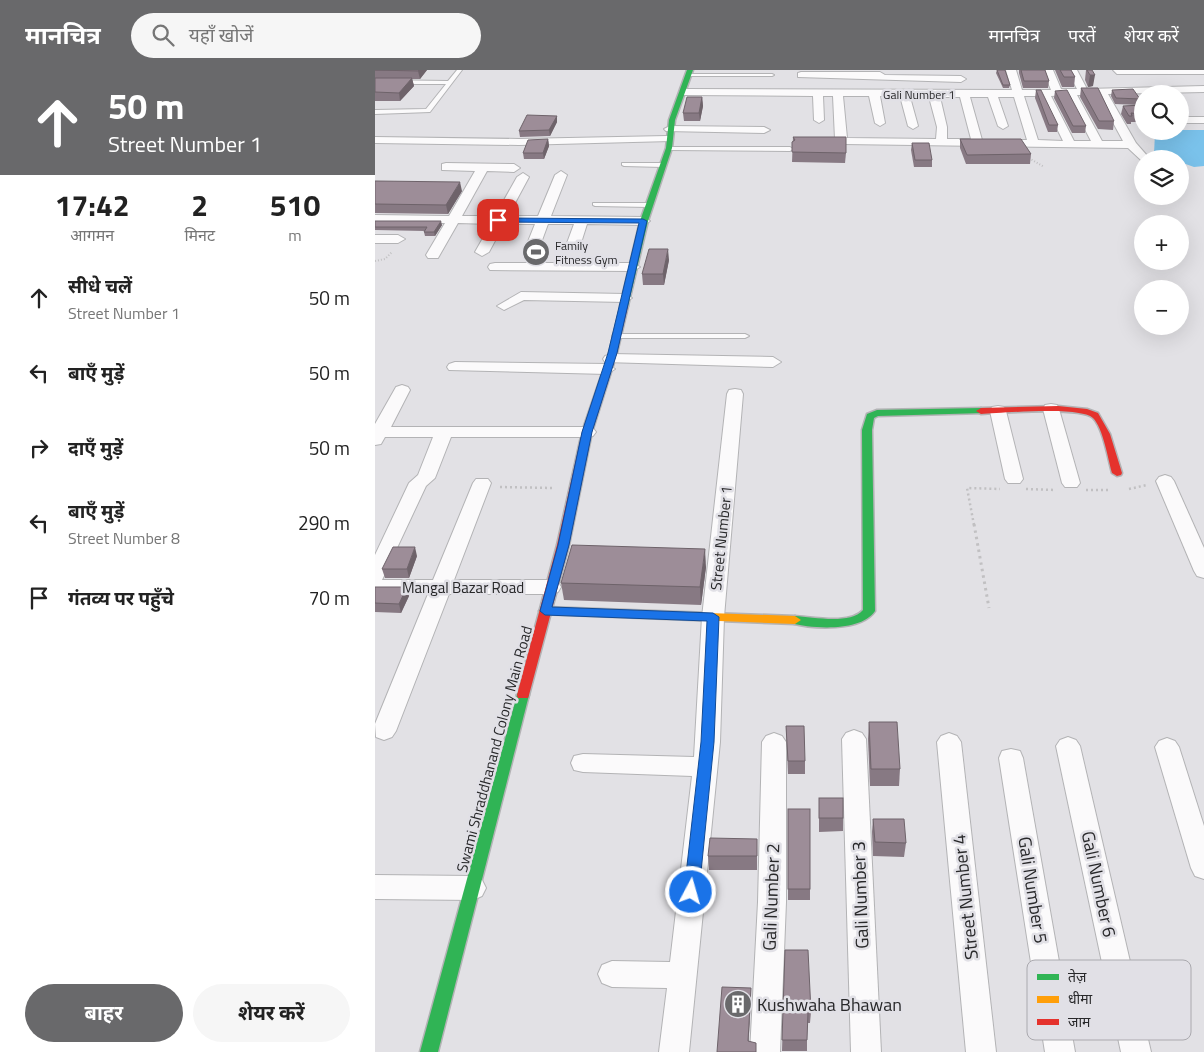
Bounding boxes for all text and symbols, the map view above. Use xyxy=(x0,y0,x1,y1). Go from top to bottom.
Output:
search box xyxy=(131,13,481,58)
text: मानचित्र xyxy=(25,17,101,53)
text: यहाँ खोजें xyxy=(189,20,253,49)
icon: search xyxy=(149,21,177,49)
text: मानचित्र xyxy=(988,22,1040,49)
text: परतें xyxy=(1068,22,1096,49)
text: शेयर करें xyxy=(1124,22,1179,49)
text: 50 m xyxy=(108,79,184,133)
street label: Gali Number 1 xyxy=(883,85,955,104)
map controls xyxy=(1134,85,1189,335)
button: search xyxy=(1134,85,1189,140)
icon: ahead xyxy=(25,90,90,155)
text: Street Number 1 xyxy=(108,127,262,161)
button: layers xyxy=(1134,150,1189,205)
text: 17:42 xyxy=(55,182,130,228)
text: 2 xyxy=(191,182,208,228)
text: 510 xyxy=(270,182,320,228)
pin xyxy=(477,199,519,241)
icon: arrive xyxy=(484,206,512,234)
button: + xyxy=(1134,215,1189,270)
text: आगमन xyxy=(70,223,114,247)
text: मिनट xyxy=(184,223,215,247)
text: m xyxy=(288,223,302,247)
place label: Family Fitness Gym xyxy=(555,236,618,269)
sports icon: Family Fitness Gym xyxy=(521,237,551,267)
text: सीधे चलें xyxy=(68,271,132,300)
button: − xyxy=(1134,280,1189,335)
text: 50 m xyxy=(309,283,350,312)
icon: ahead xyxy=(25,284,53,312)
text: Street Number 1 xyxy=(68,301,180,325)
text: बाएँ मुड़ें xyxy=(68,358,124,387)
text: 50 m xyxy=(309,358,350,387)
icon: left xyxy=(25,359,53,387)
text: दाएँ मुड़ें xyxy=(68,433,123,462)
text: 50 m xyxy=(309,433,350,462)
icon: right xyxy=(25,434,53,462)
street label: Street Number 1 xyxy=(704,485,738,591)
text: बाएँ मुड़ें xyxy=(68,496,124,525)
text: 290 m xyxy=(298,508,350,537)
icon: left xyxy=(25,509,53,537)
text: Street Number 8 xyxy=(68,526,180,550)
street label: Mangal Bazar Road xyxy=(402,576,524,599)
text: गंतव्य पर पहुँचे xyxy=(68,583,174,612)
text: 70 m xyxy=(309,583,350,612)
icon: arrive xyxy=(25,584,53,612)
street label: Swami Shraddhanand Colony Main Road xyxy=(450,623,538,875)
street label: Gali Number 6 xyxy=(1075,828,1123,940)
street label: Street Number 4 xyxy=(945,833,985,961)
street label: Gali Number 5 xyxy=(1011,835,1055,945)
street label: Gali Number 3 xyxy=(845,841,875,949)
street label: Gali Number 2 xyxy=(756,843,786,951)
position arrow xyxy=(664,865,716,917)
legend xyxy=(1027,960,1191,1040)
text: तेज़ xyxy=(1068,966,1087,987)
button: बाहर xyxy=(25,984,183,1042)
button: शेयर करें xyxy=(193,984,350,1042)
text: धीमा xyxy=(1068,988,1093,1009)
building icon: Kushwaha Bhawan xyxy=(723,989,753,1019)
place label: Kushwaha Bhawan xyxy=(757,991,902,1018)
text: जाम xyxy=(1068,1011,1091,1032)

